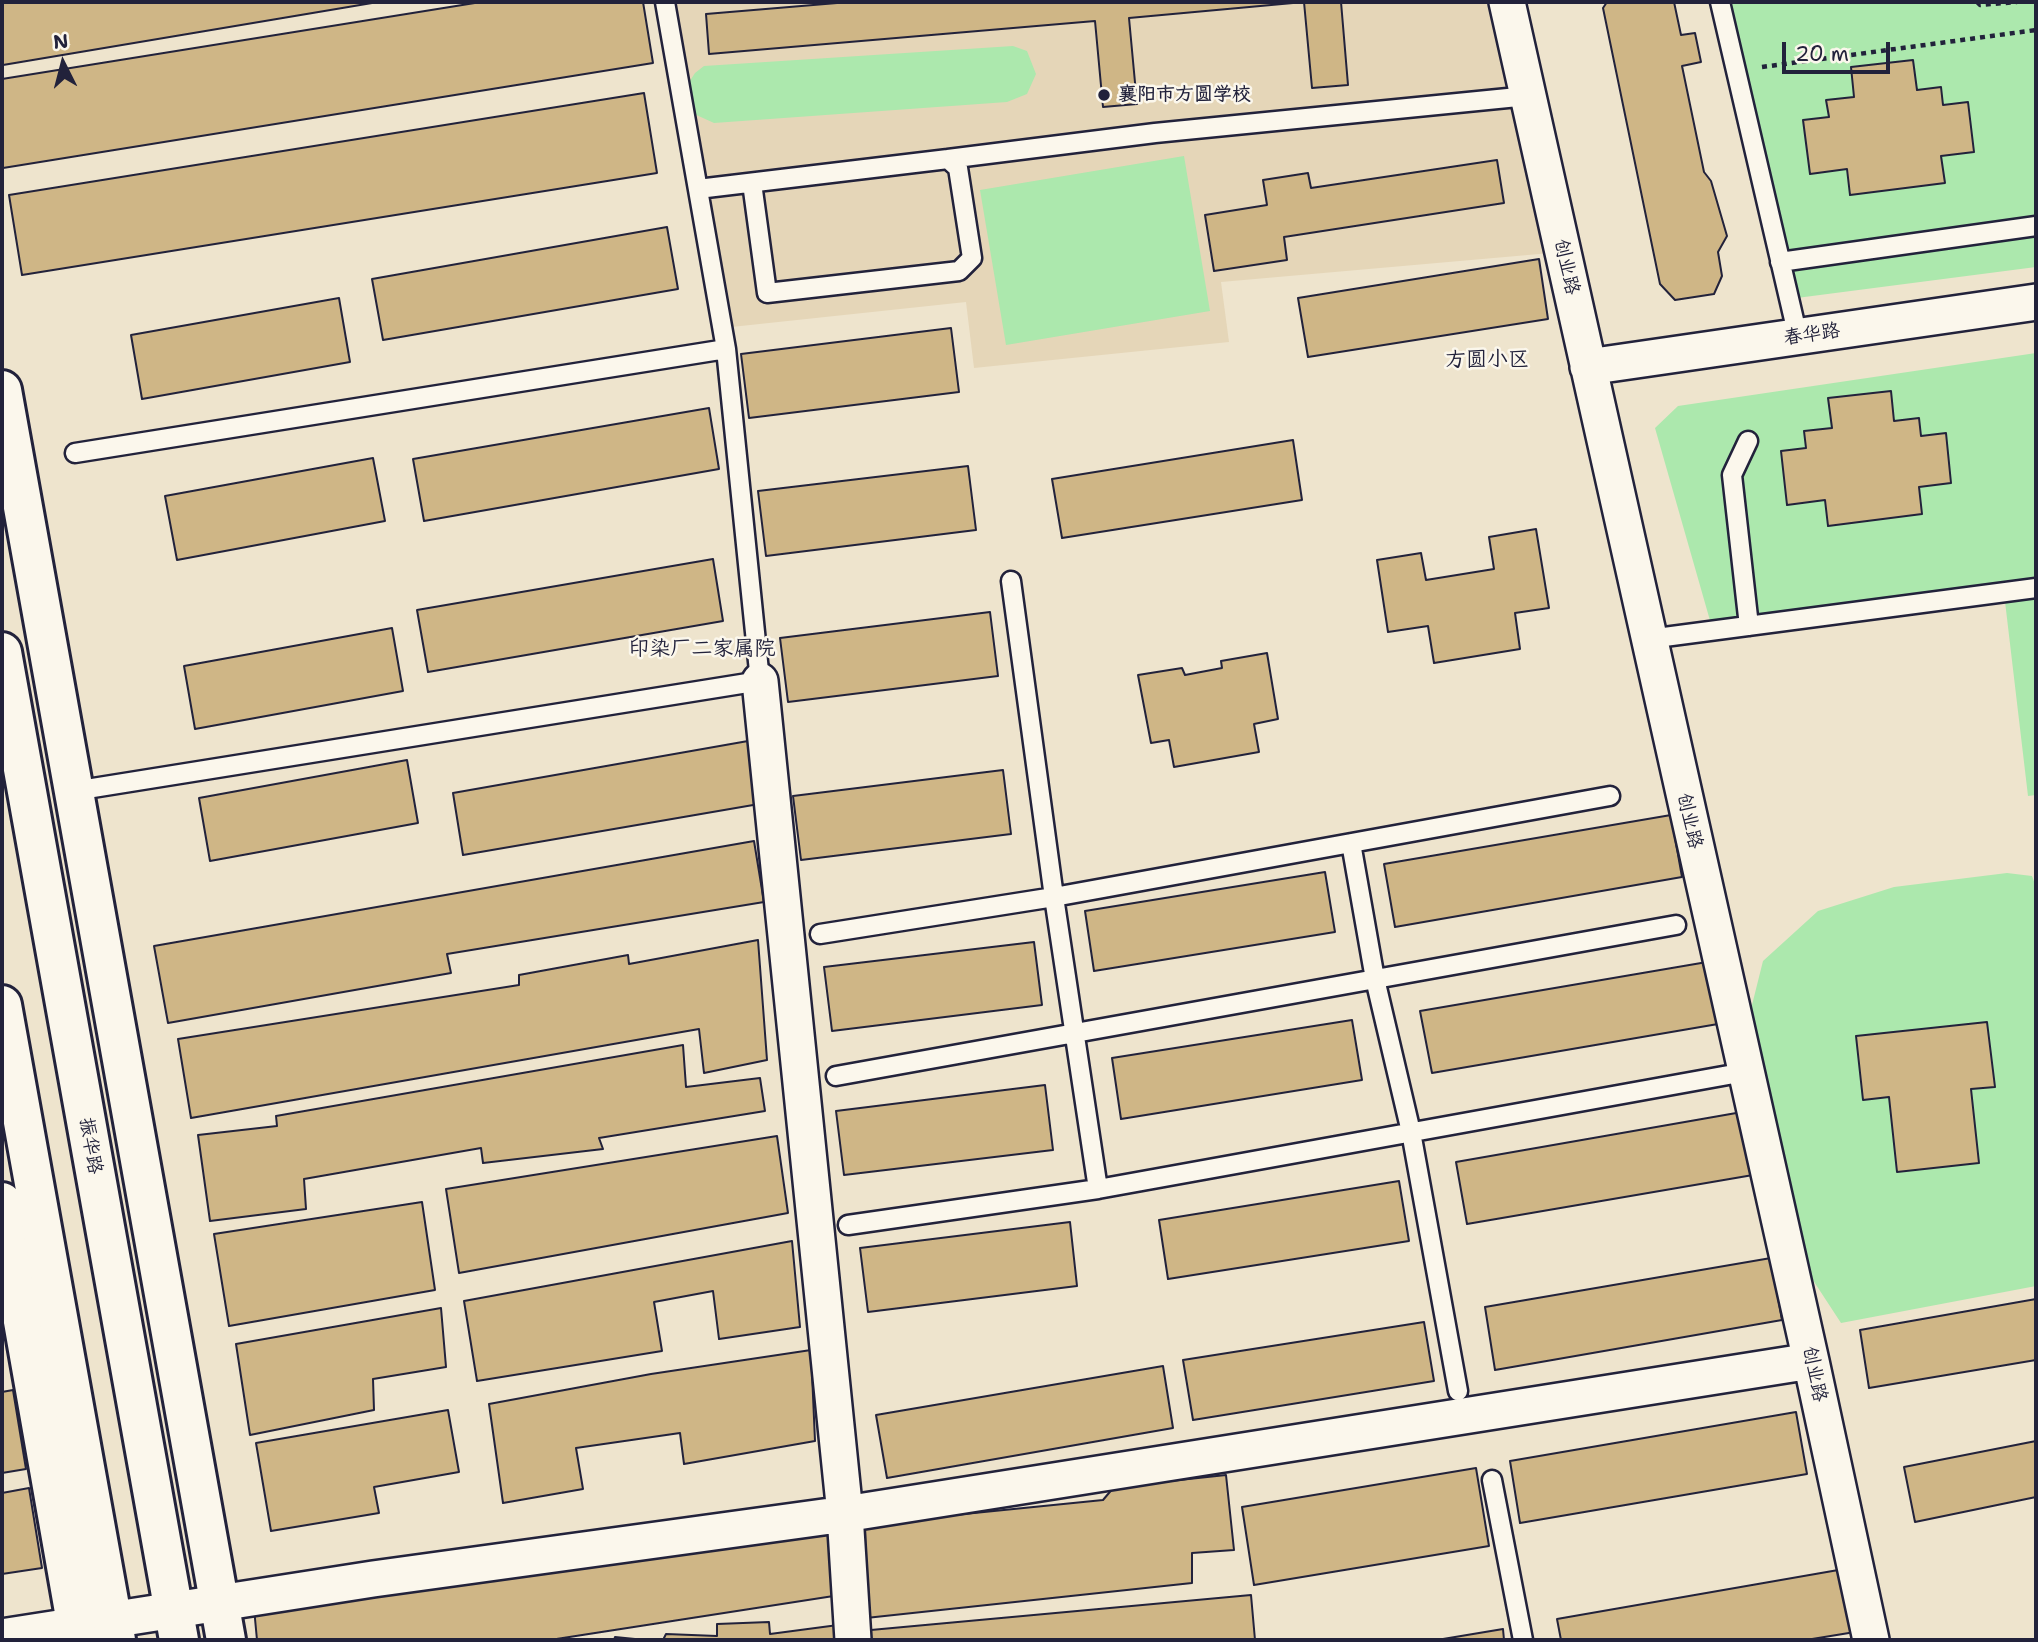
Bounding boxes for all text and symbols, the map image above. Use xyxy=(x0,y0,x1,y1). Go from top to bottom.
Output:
north arrow xyxy=(28,28,98,98)
text: N xyxy=(52,28,70,55)
scale bar xyxy=(1786,28,1895,72)
text: 20 m xyxy=(1795,40,1849,68)
place label: 襄阳市方圆学校 xyxy=(1118,84,1251,106)
marker: 襄阳市方圆学校 xyxy=(1096,87,1112,103)
street label: 创业路 xyxy=(1548,237,1584,297)
street label: 春华路 xyxy=(1782,320,1842,350)
district label: 方圆小区 xyxy=(1445,348,1529,374)
district label: 印染厂二家属院 xyxy=(629,637,775,663)
street label: 创业路 xyxy=(1671,791,1707,851)
street label: 振华路 xyxy=(74,1116,106,1176)
street label: 创业路 xyxy=(1797,1344,1831,1404)

